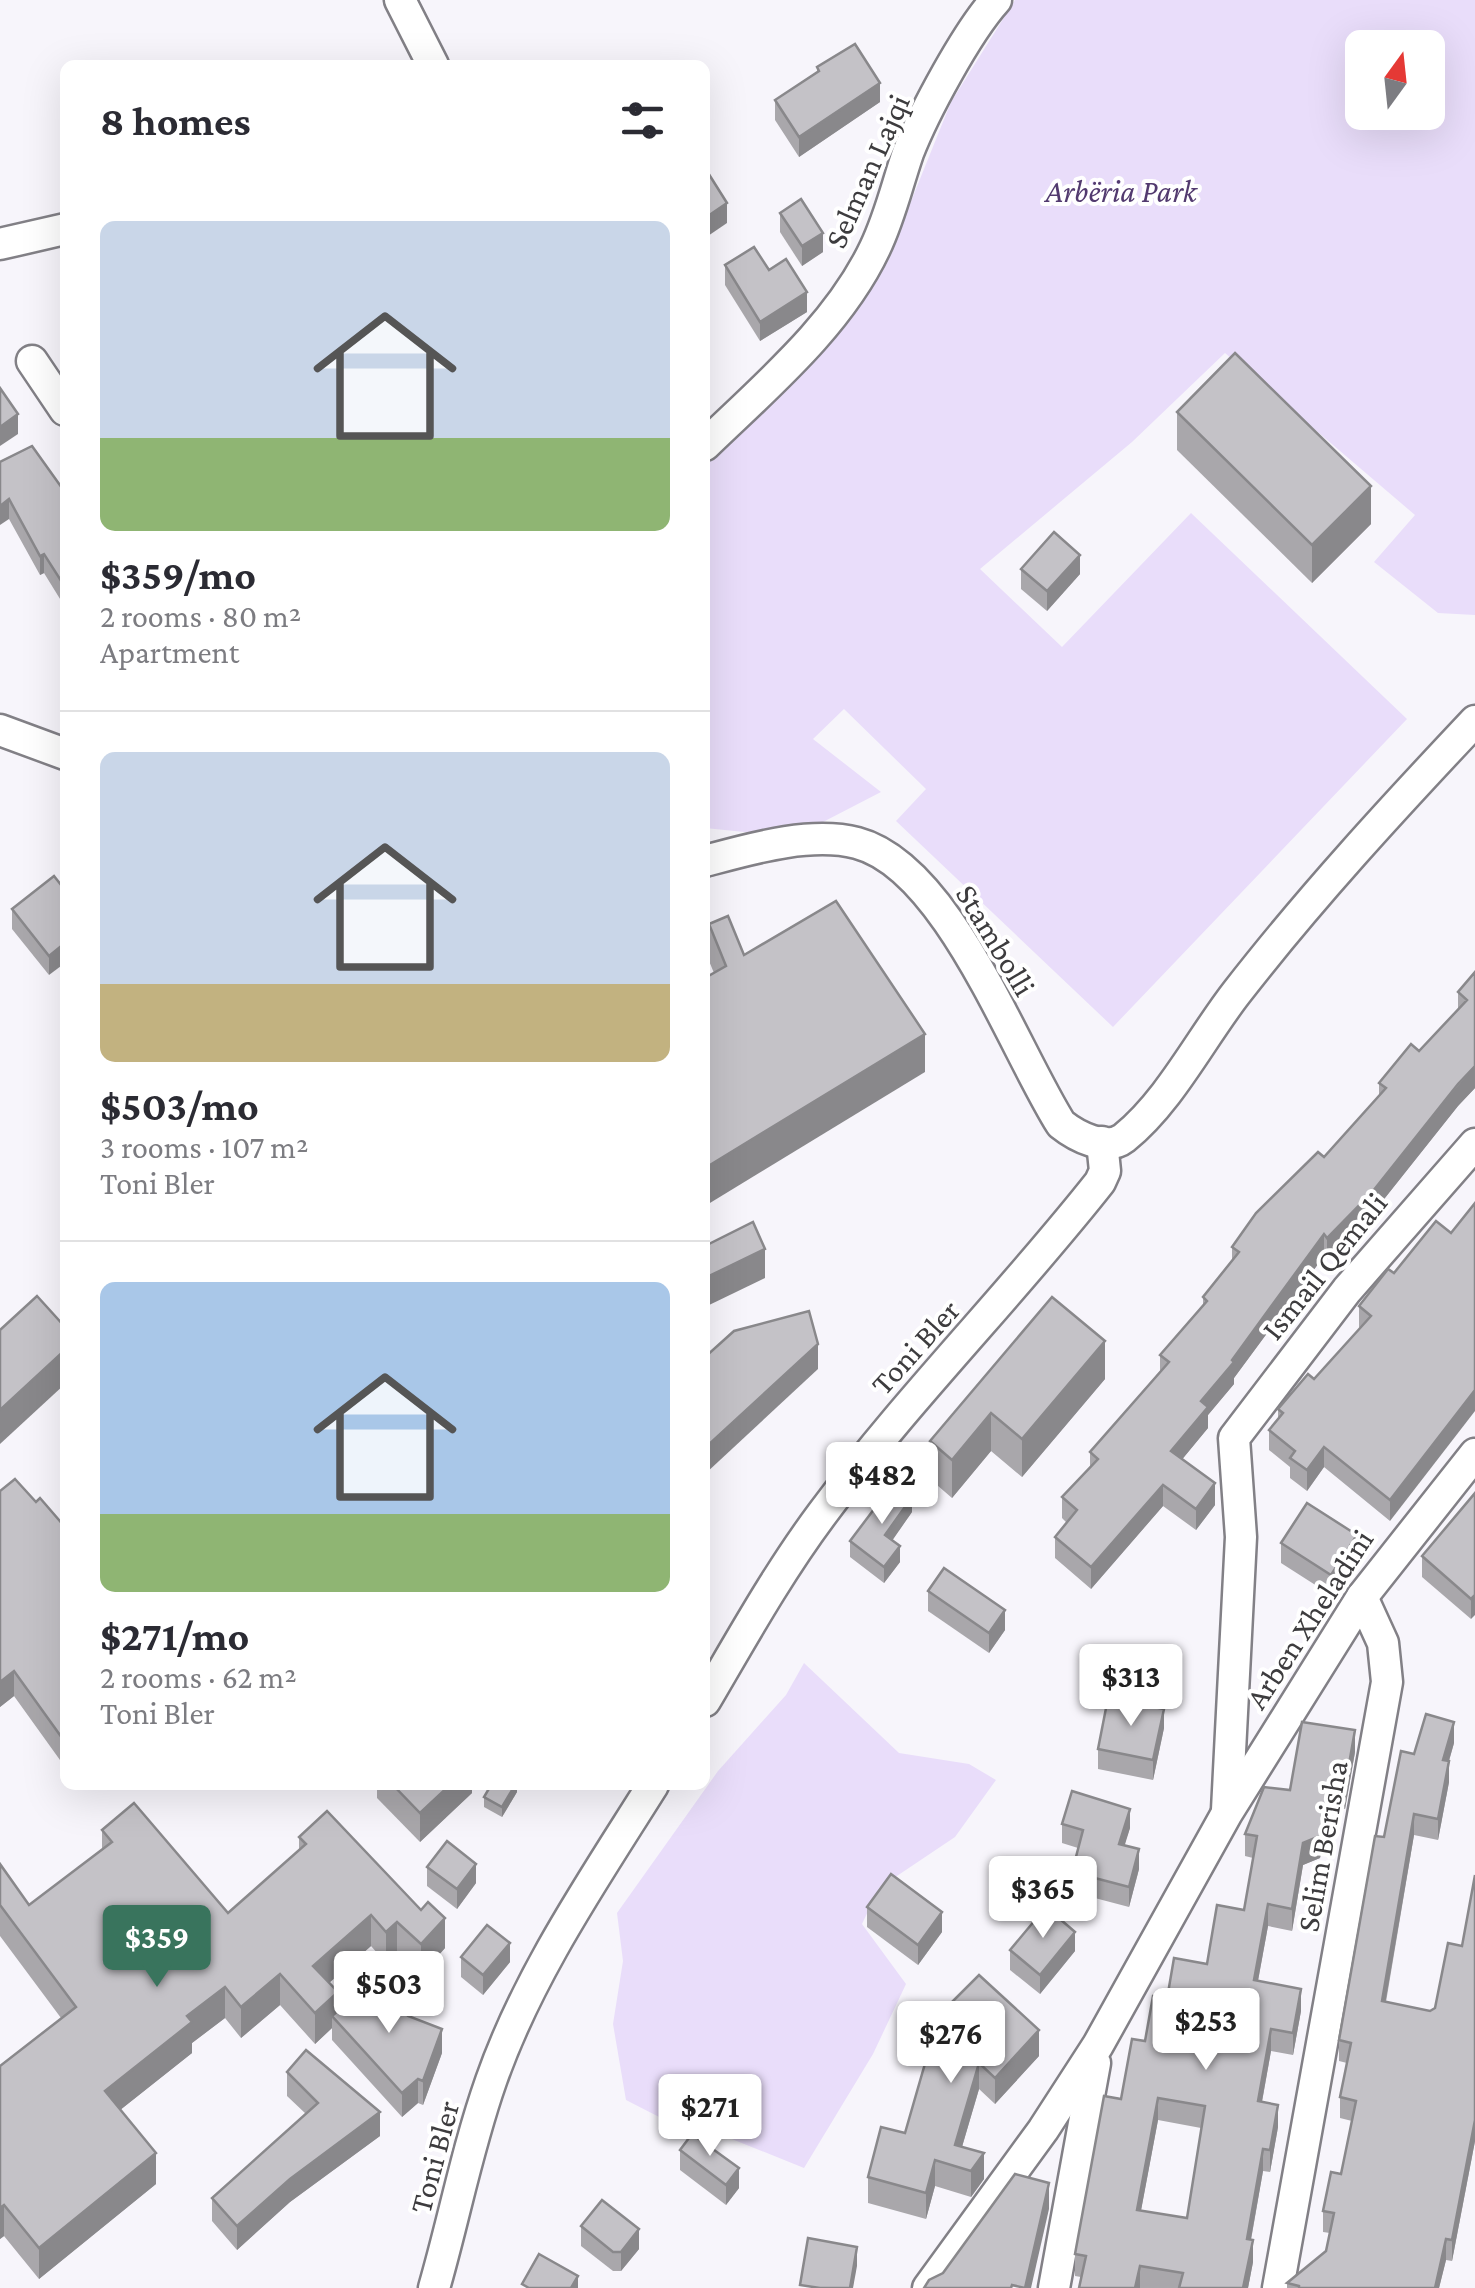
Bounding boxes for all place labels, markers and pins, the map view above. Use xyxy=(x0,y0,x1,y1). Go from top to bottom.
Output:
pin: $482 xyxy=(823,1442,941,1527)
pin: $313 xyxy=(1072,1644,1190,1729)
pin: $365 xyxy=(984,1856,1102,1941)
pin: $359 xyxy=(98,1905,216,1990)
pin: $503 xyxy=(330,1951,448,2036)
pin: $253 xyxy=(1147,1988,1265,2073)
pin: $276 xyxy=(892,2001,1010,2086)
pin: $271 xyxy=(651,2074,769,2159)

